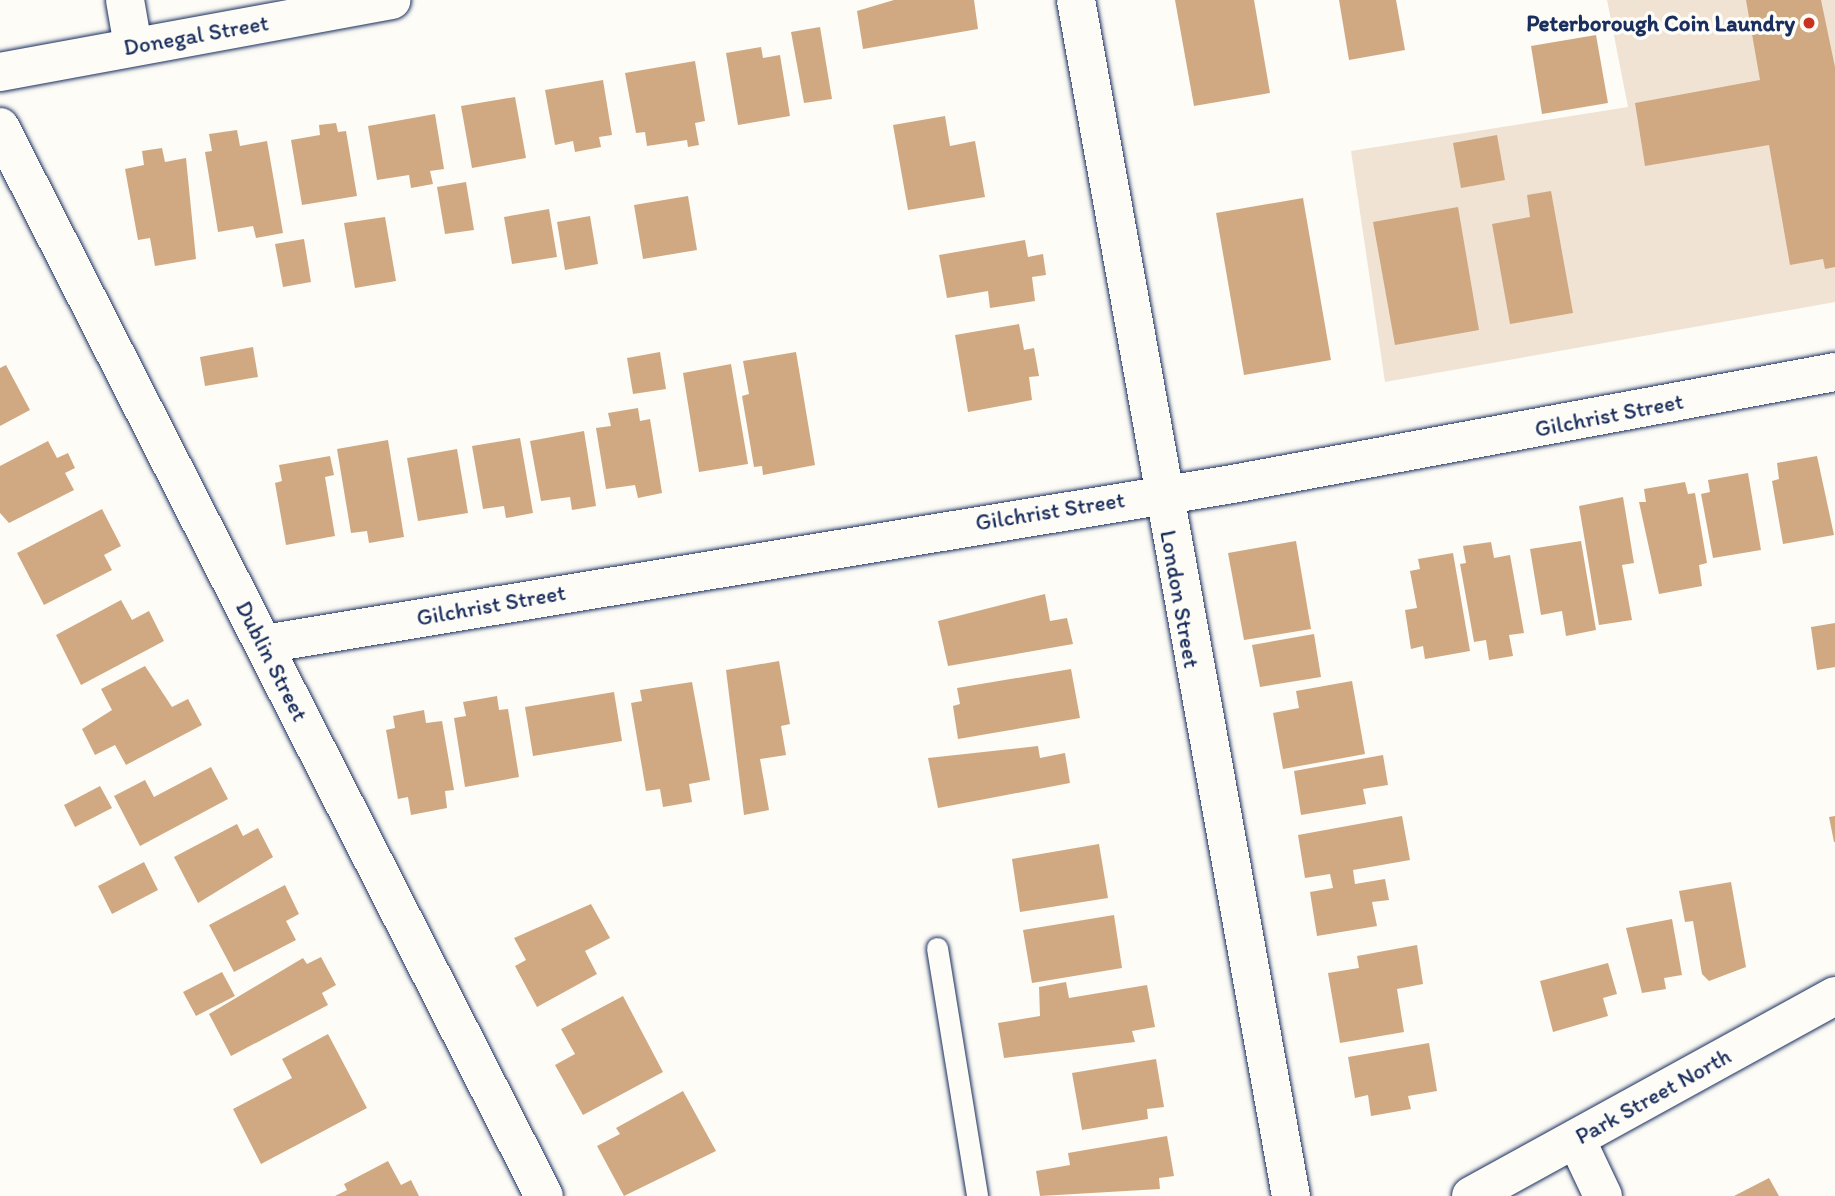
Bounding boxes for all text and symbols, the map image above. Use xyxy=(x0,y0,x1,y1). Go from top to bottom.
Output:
street label: Donegal Street xyxy=(121,9,271,61)
place label: Peterborough Coin Laundry xyxy=(1525,9,1795,37)
marker: Peterborough Coin Laundry xyxy=(1801,15,1817,31)
street label: Gilchrist Street xyxy=(1532,387,1686,443)
street label: Gilchrist Street xyxy=(973,486,1127,536)
street label: London Street xyxy=(1154,528,1206,670)
street label: Gilchrist Street xyxy=(414,578,568,632)
street label: Dublin Street xyxy=(230,596,314,726)
street label: Park Street North xyxy=(1570,1042,1736,1150)

